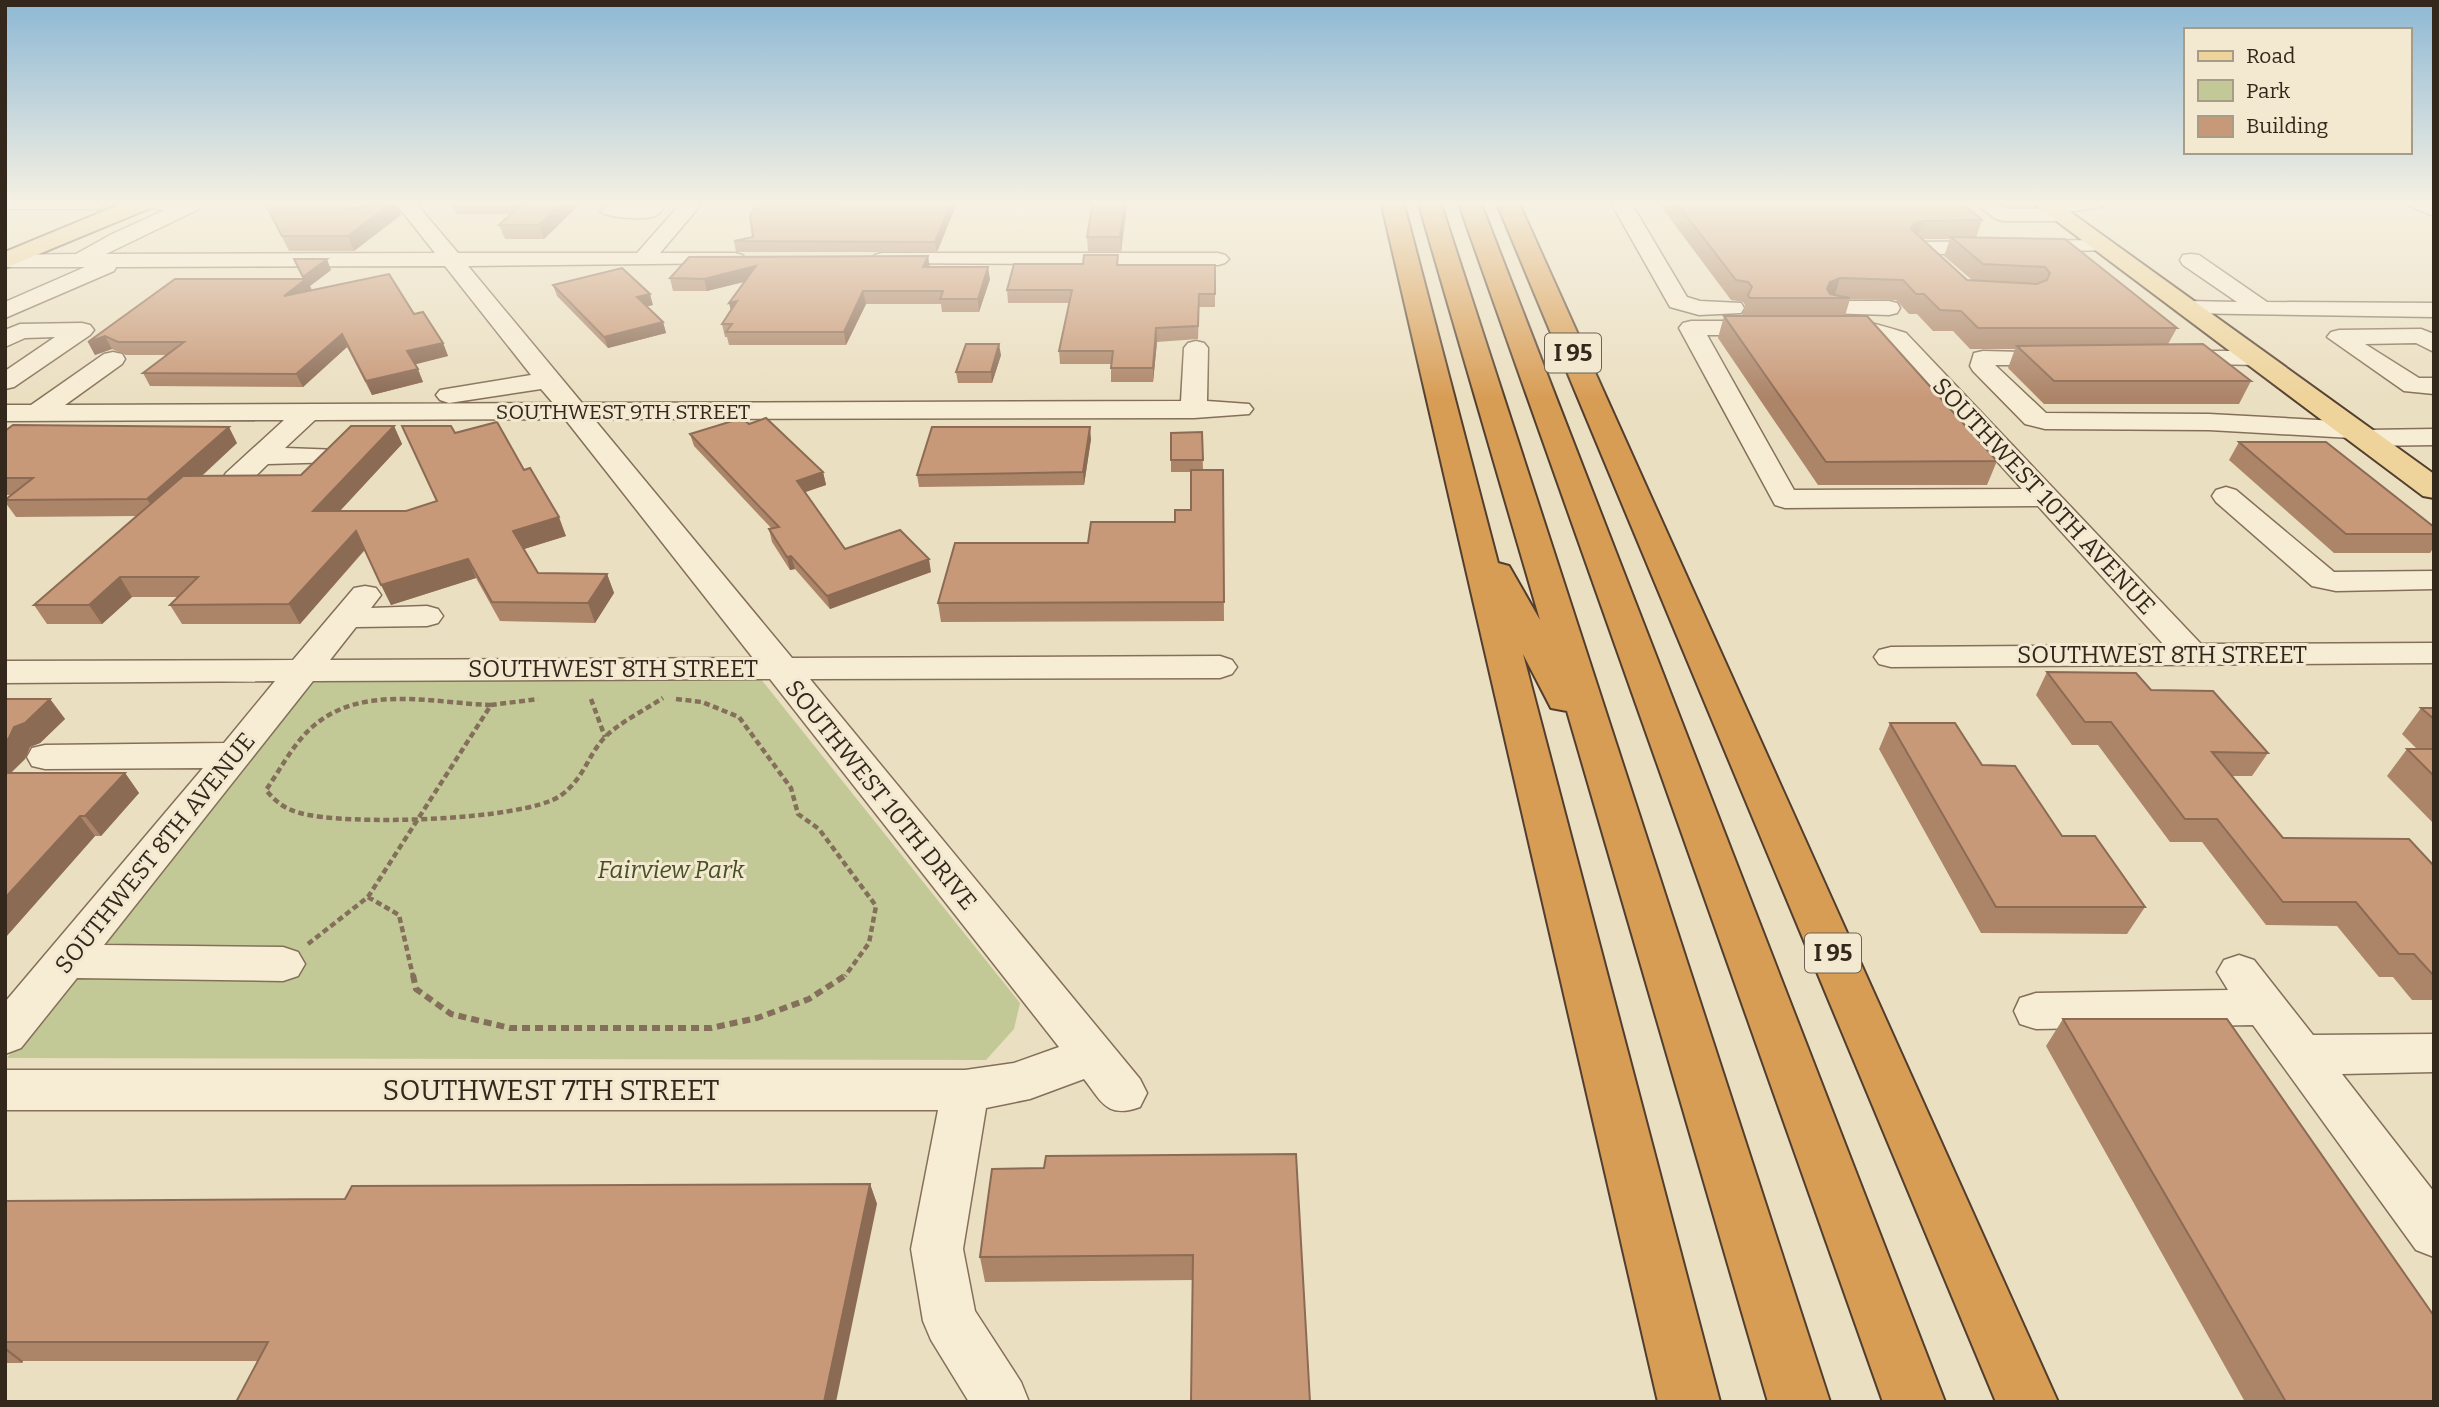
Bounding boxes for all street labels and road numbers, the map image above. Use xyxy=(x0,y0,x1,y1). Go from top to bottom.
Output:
road number: I 95 xyxy=(1545,334,1601,372)
street label: SOUTHWEST 10TH AVENUE xyxy=(1927,372,2161,620)
street label: SOUTHWEST 9TH STREET xyxy=(496,399,750,425)
street label: SOUTHWEST 8TH STREET xyxy=(2017,641,2307,669)
street label: SOUTHWEST 8TH STREET xyxy=(468,655,758,683)
street label: SOUTHWEST 10TH DRIVE xyxy=(780,674,982,916)
street label: SOUTHWEST 8TH AVENUE xyxy=(49,727,261,979)
road number: I 95 xyxy=(1805,934,1861,972)
street label: SOUTHWEST 7TH STREET xyxy=(383,1074,719,1107)

